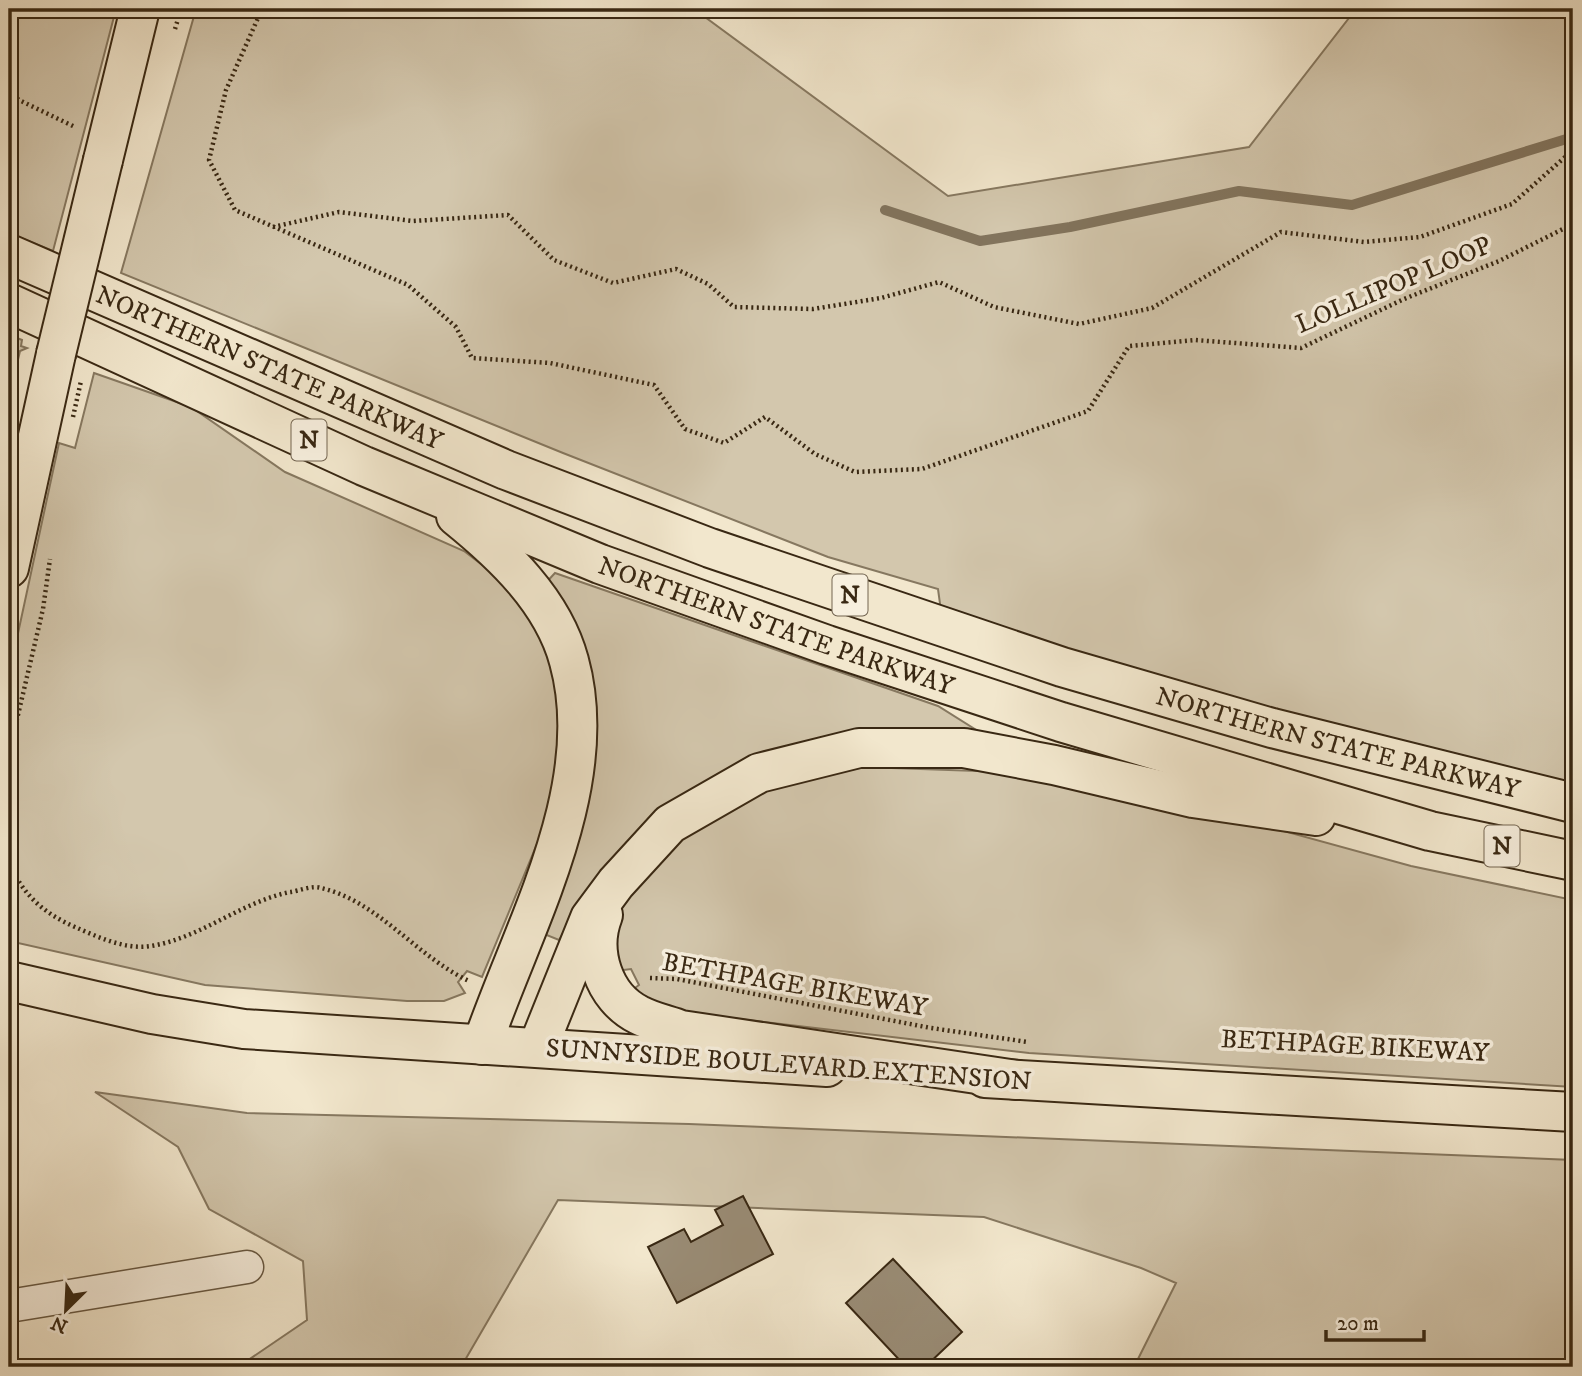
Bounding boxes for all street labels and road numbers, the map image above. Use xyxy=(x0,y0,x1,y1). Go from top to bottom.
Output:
street label: LOLLIPOP LOOP xyxy=(1291,229,1496,341)
street label: NORTHERN STATE PARKWAY xyxy=(93,277,447,457)
road number: N xyxy=(292,419,326,460)
street label: NORTHERN STATE PARKWAY xyxy=(593,550,959,704)
road number: N xyxy=(832,574,868,616)
street label: NORTHERN STATE PARKWAY xyxy=(1152,680,1523,807)
road number: N xyxy=(1484,826,1520,866)
street label: BETHPAGE BIKEWAY xyxy=(660,946,930,1025)
street label: BETHPAGE BIKEWAY xyxy=(1220,1023,1491,1070)
street label: SUNNYSIDE BOULEVARD EXTENSION xyxy=(545,1032,1033,1099)

